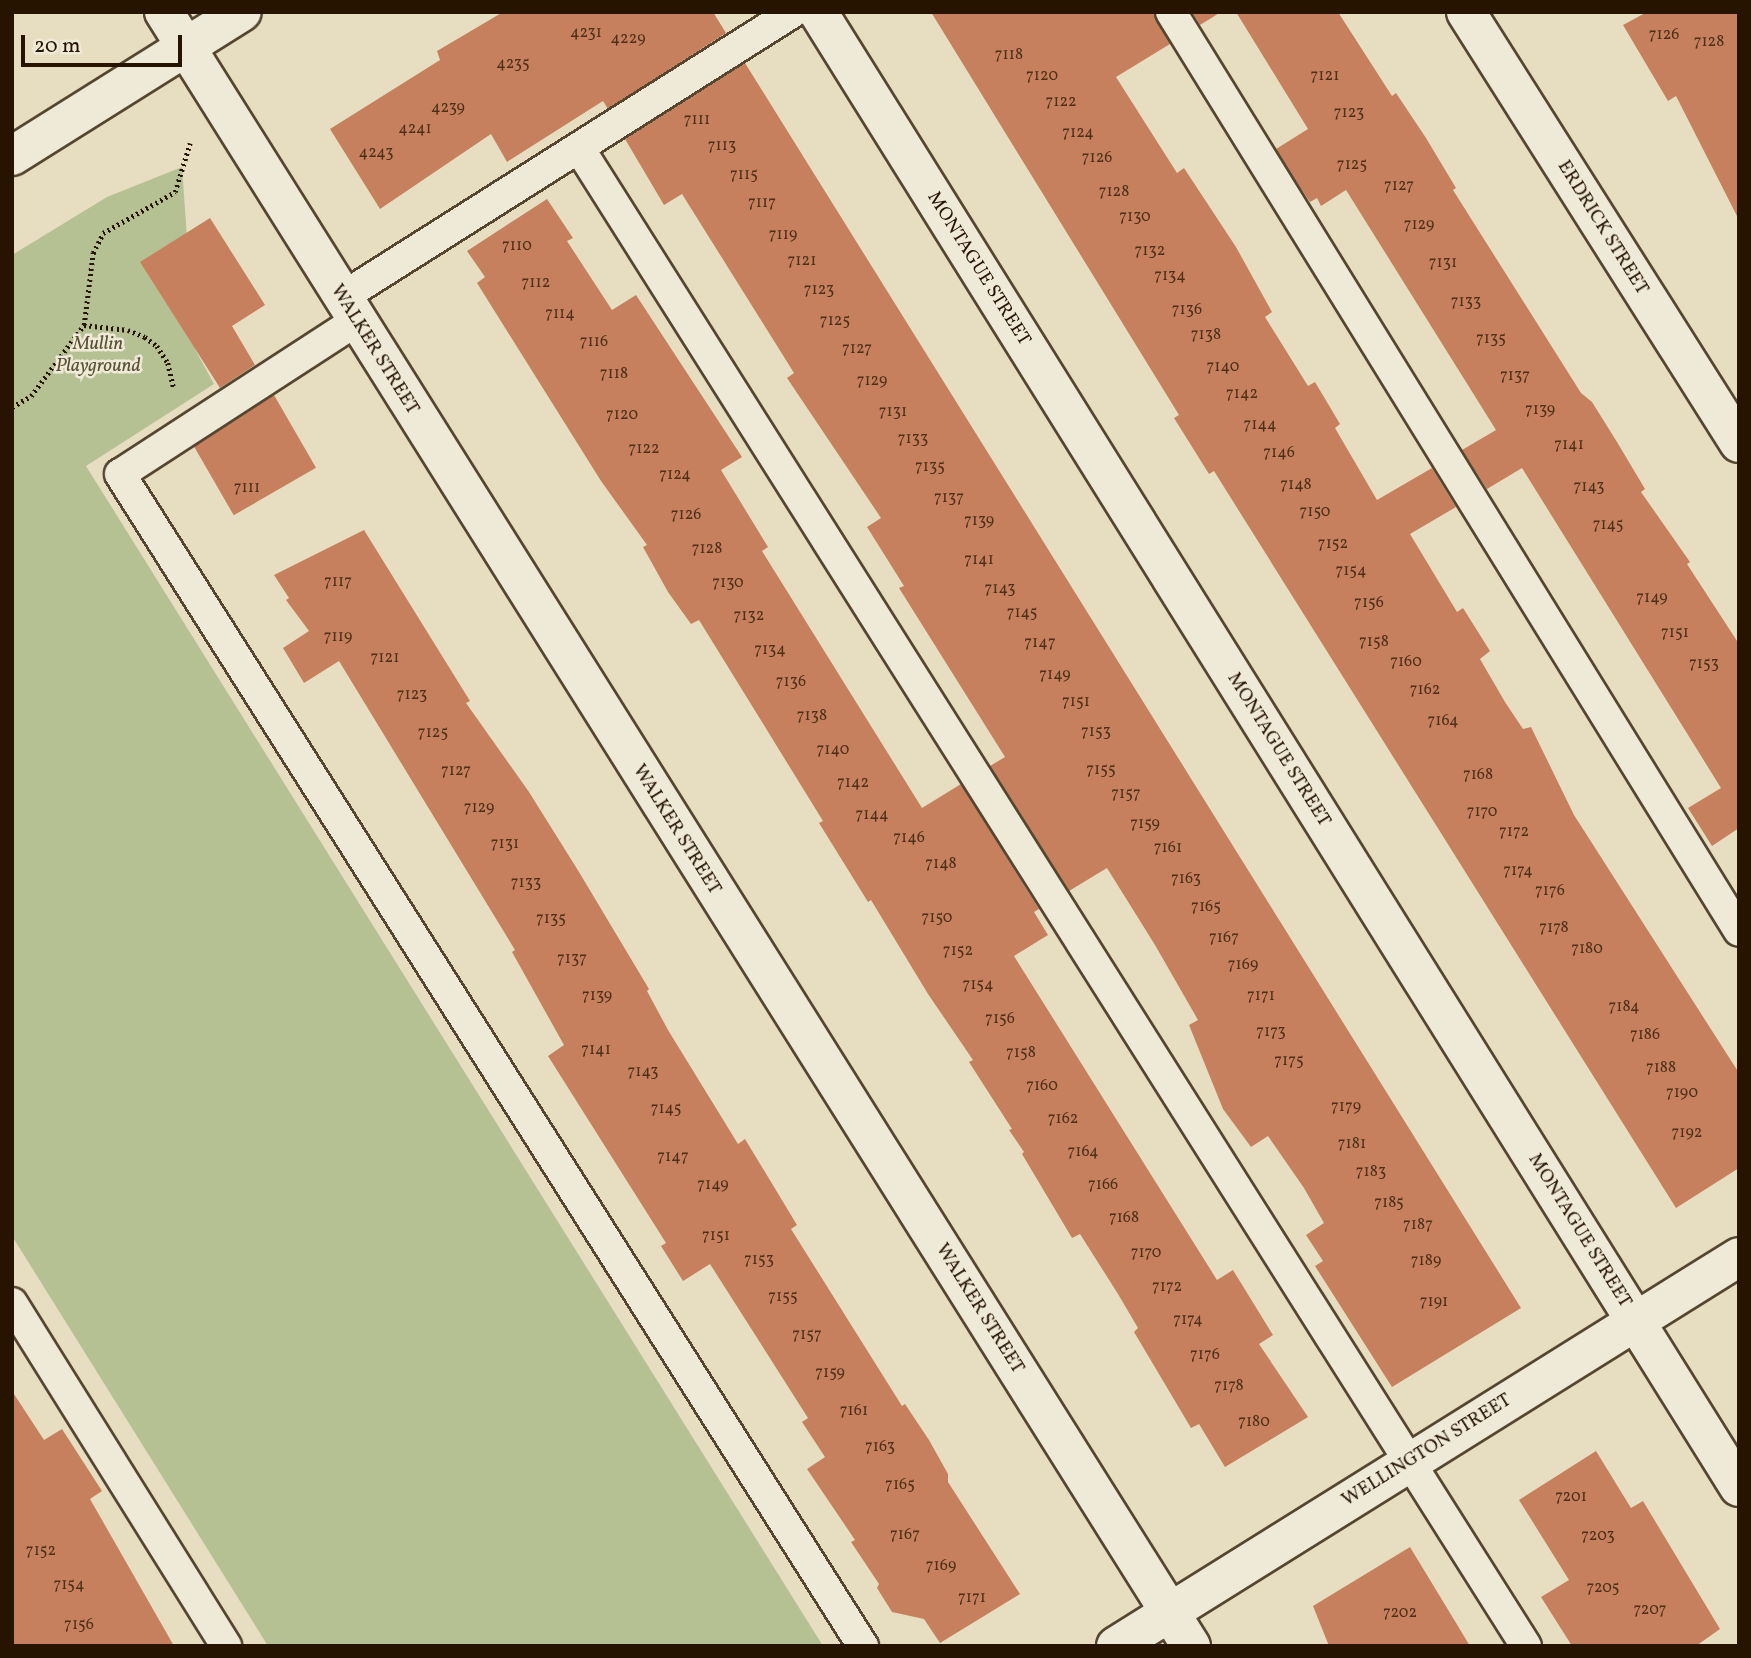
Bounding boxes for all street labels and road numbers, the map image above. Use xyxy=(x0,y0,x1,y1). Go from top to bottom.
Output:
street label: ERDRICK STREET xyxy=(1552,157,1652,299)
street label: MONTAGUE STREET xyxy=(921,188,1035,350)
street label: WALKER STREET xyxy=(325,281,423,419)
street label: MONTAGUE STREET xyxy=(1221,669,1335,831)
street label: WALKER STREET xyxy=(627,761,725,899)
street label: MONTAGUE STREET xyxy=(1522,1150,1636,1312)
street label: WALKER STREET xyxy=(930,1240,1028,1378)
street label: WELLINGTON STREET xyxy=(1338,1390,1516,1512)

